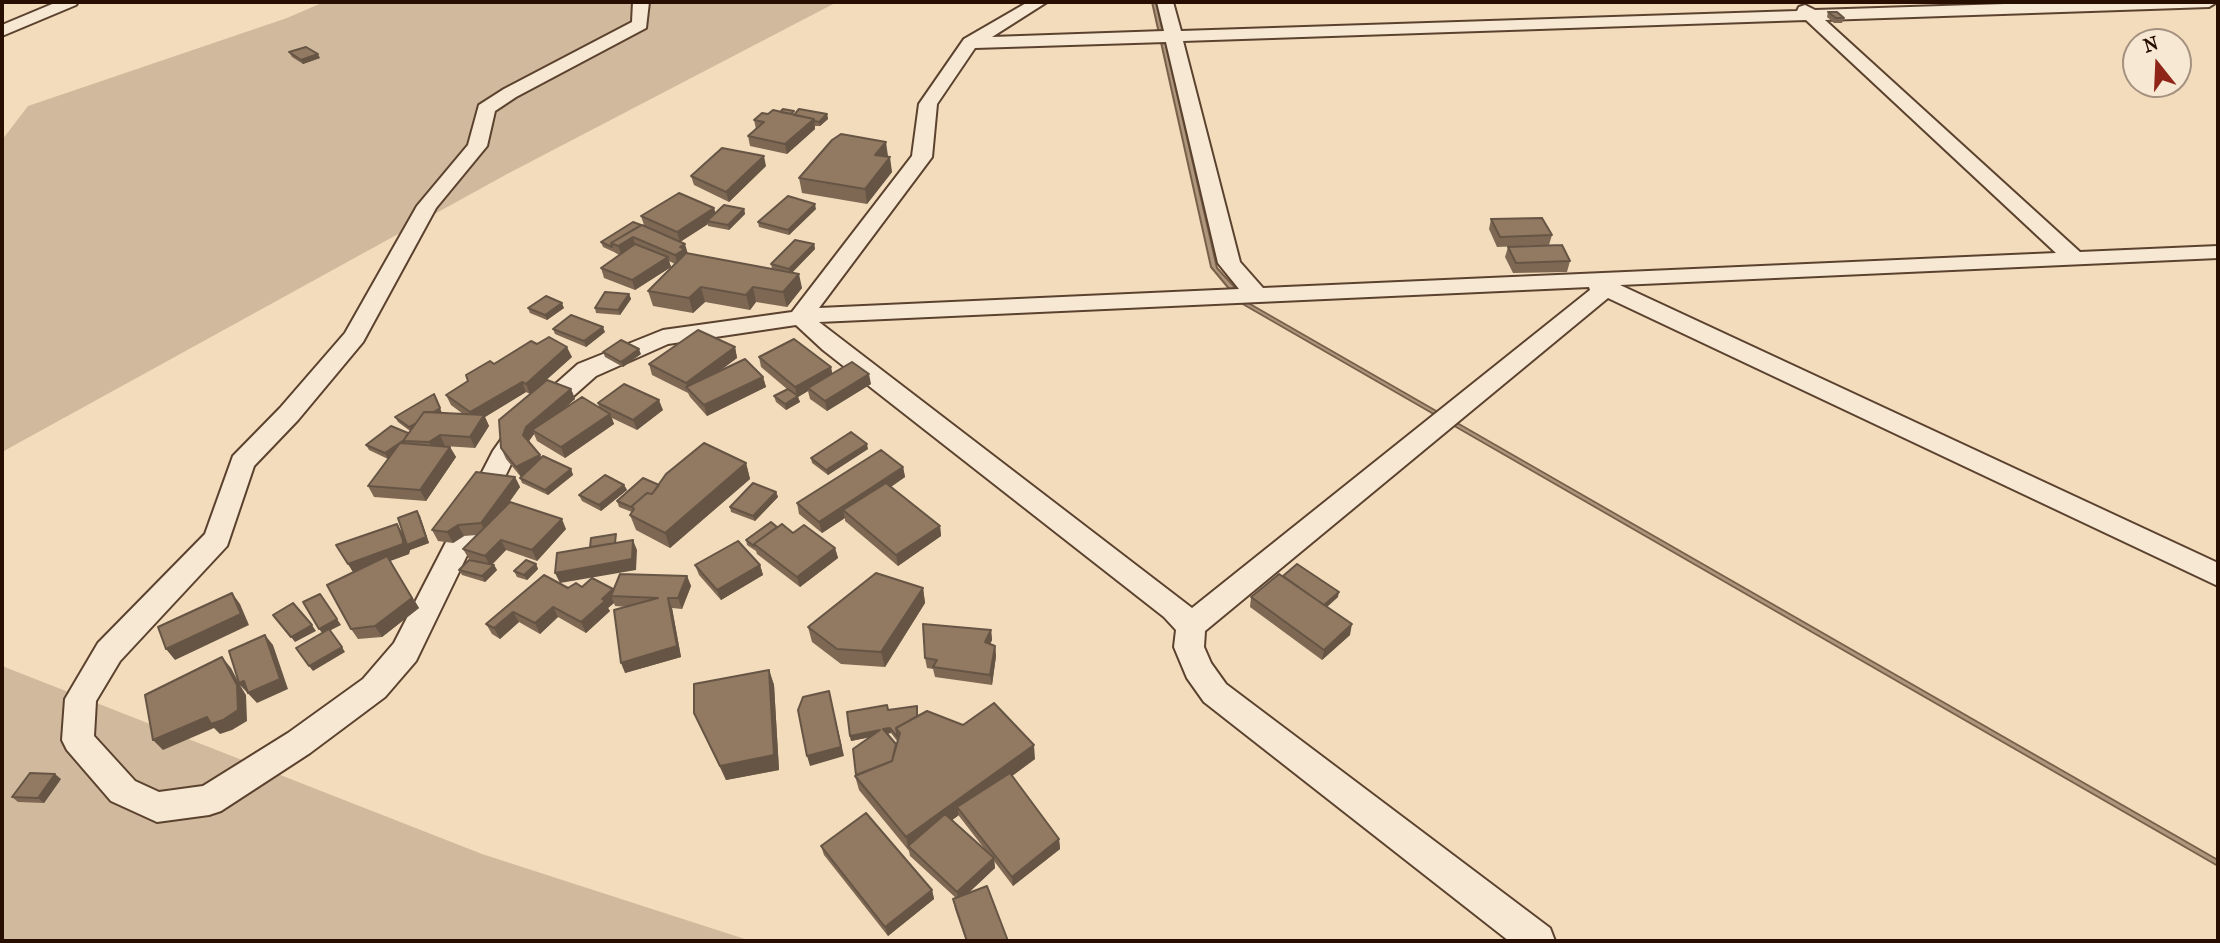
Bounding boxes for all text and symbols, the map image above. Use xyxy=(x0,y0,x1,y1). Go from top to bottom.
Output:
north arrow xyxy=(2122,28,2192,98)
text: N xyxy=(2141,32,2161,58)

